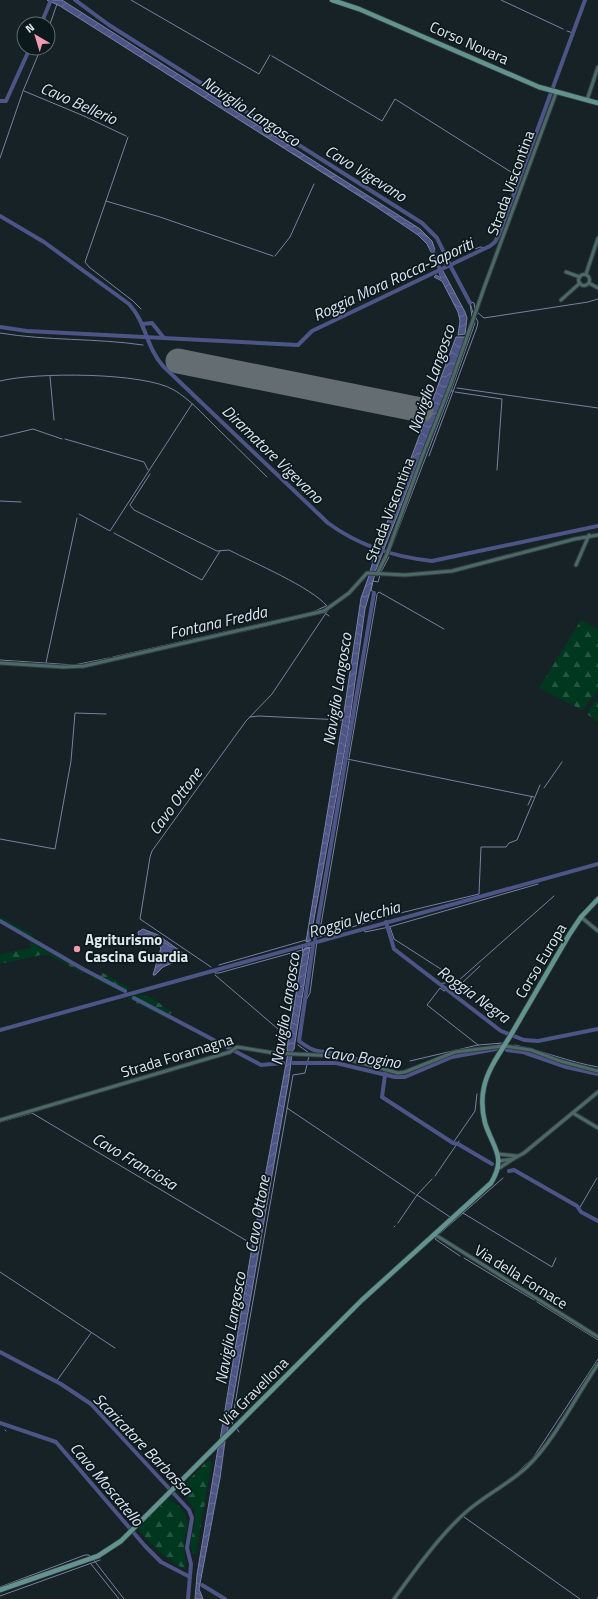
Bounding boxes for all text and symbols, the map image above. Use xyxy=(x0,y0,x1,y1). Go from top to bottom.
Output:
street label: Corso Novara xyxy=(426,15,513,70)
north arrow xyxy=(16,16,56,56)
text: N xyxy=(22,19,38,37)
water label: Naviglio Langosco xyxy=(197,70,306,153)
water label: Cavo Bellerio xyxy=(37,75,122,131)
street label: Strada Viscontina xyxy=(481,127,540,239)
water label: Cavo Vigevano xyxy=(321,138,412,208)
water label: Roggia Mora Rocca-Saporiti xyxy=(309,231,479,327)
water label: Naviglio Langosco xyxy=(401,320,461,437)
water label: Diramatore Vigevano xyxy=(217,399,330,509)
street label: Strada Viscontina xyxy=(359,454,420,565)
water label: Fontana Fredda xyxy=(167,599,270,645)
water label: Naviglio Langosco xyxy=(316,630,358,747)
water label: Cavo Ottone xyxy=(142,761,209,840)
water label: Roggia Vecchia xyxy=(305,894,404,944)
street label: Corso Europa xyxy=(509,918,572,1003)
place label: Agriturismo Cascina Guardia xyxy=(85,928,189,968)
marker: Agriturismo Cascina Guardia xyxy=(72,944,82,954)
water label: Naviglio Langosco xyxy=(264,950,306,1067)
water label: Roggia Negra xyxy=(433,959,516,1029)
street label: Strada Foramagna xyxy=(118,1027,236,1084)
water label: Cavo Bogino xyxy=(322,1040,403,1074)
water label: Cavo Franciosa xyxy=(88,1126,183,1196)
water label: Cavo Ottone xyxy=(238,1172,276,1254)
street label: Via della Fornace xyxy=(470,1239,572,1315)
water label: Naviglio Langosco xyxy=(208,1269,252,1386)
street label: Via Gravellona xyxy=(214,1351,294,1432)
water label: Scaricatore Barbassa xyxy=(88,1388,199,1501)
water label: Cavo Moscatello xyxy=(65,1437,150,1532)

